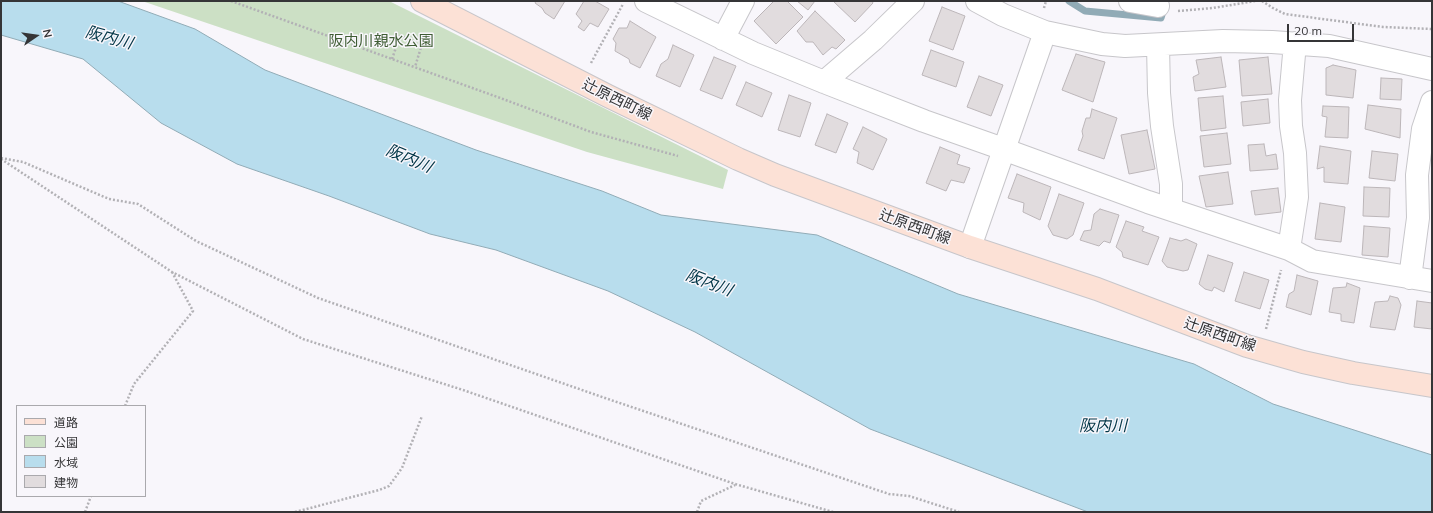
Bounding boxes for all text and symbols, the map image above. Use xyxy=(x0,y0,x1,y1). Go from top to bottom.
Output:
north arrow xyxy=(16,16,56,56)
scale bar xyxy=(1289,16,1356,42)
water label: 阪内川 xyxy=(83,23,135,53)
text: 20 m xyxy=(1294,23,1322,38)
text: N xyxy=(40,28,55,39)
park label: 阪内川親水公園 xyxy=(329,32,433,50)
street label: 辻原西町線 xyxy=(579,75,655,125)
water label: 阪内川 xyxy=(383,141,435,177)
street label: 辻原西町線 xyxy=(877,206,953,248)
water label: 阪内川 xyxy=(683,265,735,301)
street label: 辻原西町線 xyxy=(1182,314,1258,356)
legend xyxy=(16,405,146,497)
text: 道路 xyxy=(54,415,78,430)
water label: 阪内川 xyxy=(1079,416,1127,436)
text: 公園 xyxy=(54,435,78,450)
text: 水域 xyxy=(54,455,78,470)
text: 建物 xyxy=(54,475,78,490)

